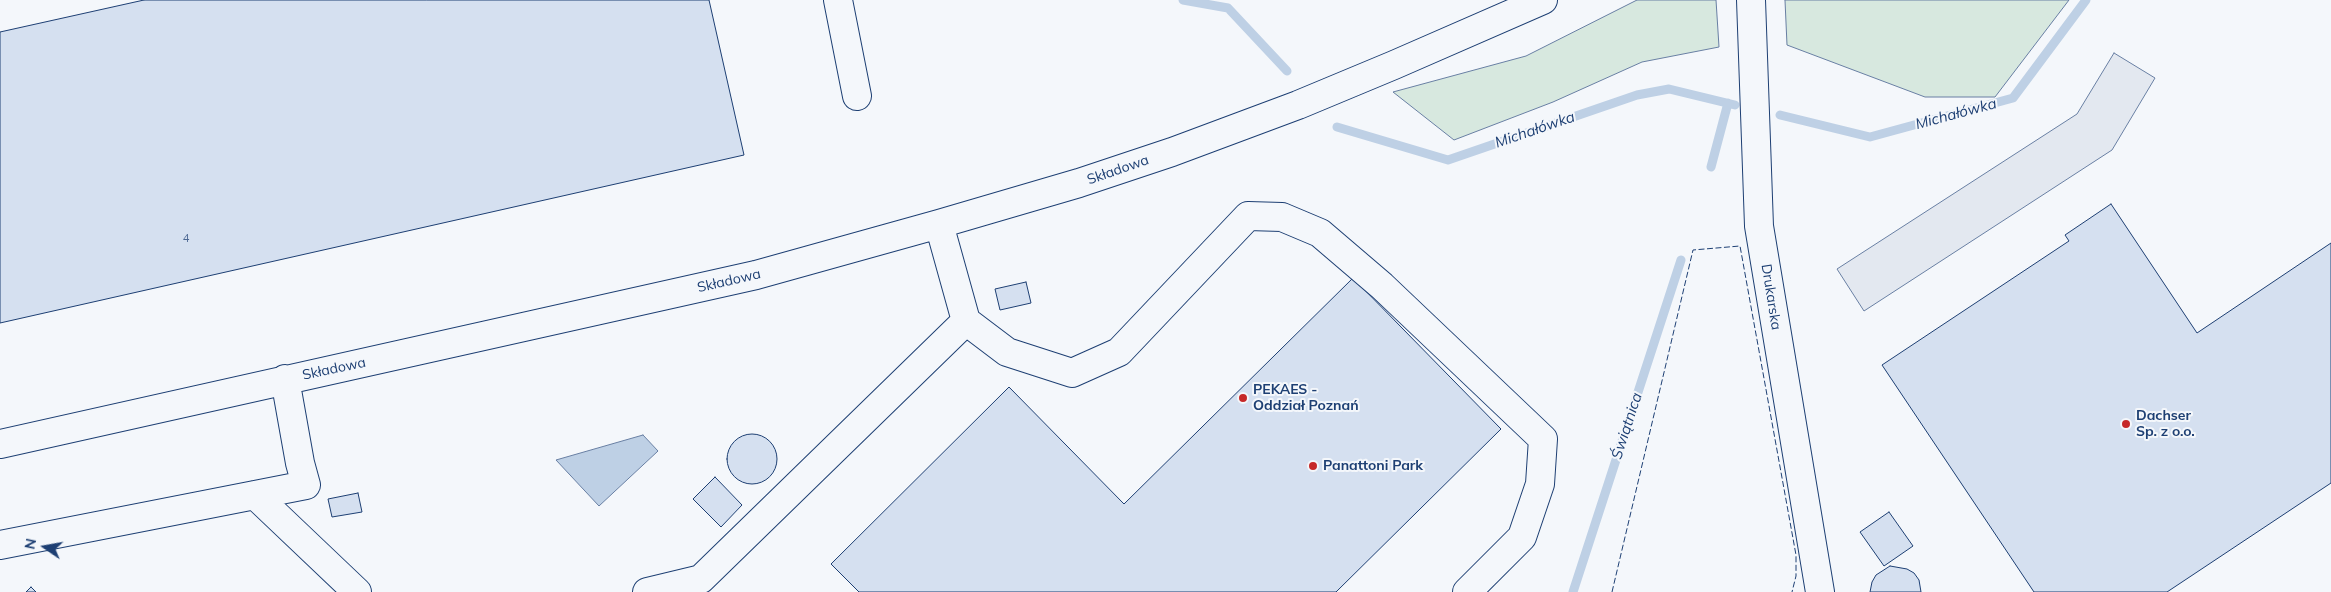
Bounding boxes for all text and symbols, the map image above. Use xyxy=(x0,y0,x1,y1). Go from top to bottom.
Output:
water label: Michałówka xyxy=(1913,95,1999,133)
water label: Michałówka xyxy=(1493,108,1577,152)
street label: Składowa xyxy=(1085,152,1151,188)
house number: 4 xyxy=(183,232,189,246)
street label: Drukarska xyxy=(1757,263,1785,331)
street label: Składowa xyxy=(696,266,762,296)
street label: Składowa xyxy=(301,354,367,384)
place label: PEKAES - Oddział Poznań xyxy=(1253,382,1359,414)
water label: Świątnica xyxy=(1608,390,1646,462)
marker: PEKAES - Oddział Poznań xyxy=(1237,392,1249,404)
place label: Dachser Sp. z o.o. xyxy=(2136,408,2195,441)
marker: Dachser Sp. z o.o. xyxy=(2120,418,2132,430)
place label: Panattoni Park xyxy=(1323,458,1423,474)
marker: Panattoni Park xyxy=(1307,460,1319,472)
north arrow xyxy=(20,522,70,572)
text: N xyxy=(20,537,40,551)

